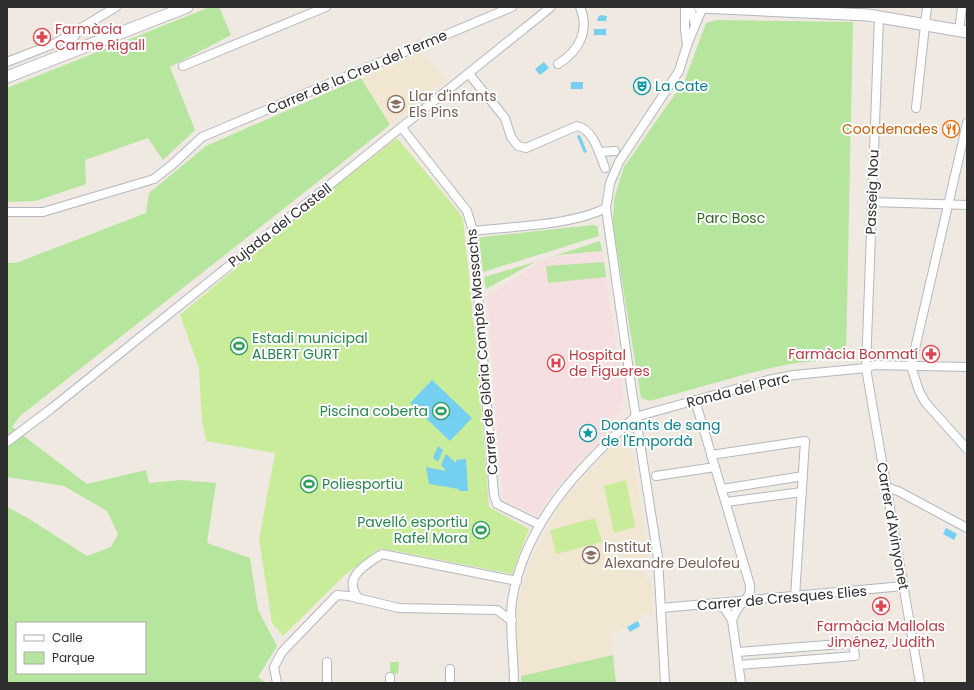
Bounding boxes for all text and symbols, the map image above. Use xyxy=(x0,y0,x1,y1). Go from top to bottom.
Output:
place label: Farmàcia Carme Rigall xyxy=(55,19,145,55)
street label: Carrer de la Creu del Terme xyxy=(264,25,451,119)
pharmacy icon: Farmàcia Carme Rigall xyxy=(32,27,52,47)
theatre icon: La Cate xyxy=(632,76,652,96)
place label: La Cate xyxy=(655,76,709,96)
place label: Llar d'infants Els Pins xyxy=(409,86,496,122)
school or university icon: Llar d'infants Els Pins xyxy=(386,94,406,114)
place label: Coordenades xyxy=(842,119,938,139)
restaurant icon: Coordenades xyxy=(941,119,961,139)
street label: Passeig Nou xyxy=(861,149,883,235)
street label: Pujada del Castell xyxy=(224,178,336,272)
park label: Parc Bosc xyxy=(697,208,765,228)
street label: Carrer de Glòria Compte Massachs xyxy=(461,228,503,476)
place label: Estadi municipal ALBERT GURT xyxy=(252,328,368,364)
sports icon: Estadi municipal ALBERT GURT xyxy=(229,336,249,356)
place label: Farmàcia Bonmatí xyxy=(788,344,919,364)
pharmacy icon: Farmàcia Bonmatí xyxy=(921,344,941,364)
place label: Hospital de Figueres xyxy=(569,345,650,381)
hospital icon: Hospital de Figueres xyxy=(546,353,566,373)
street label: Ronda del Parc xyxy=(684,368,792,412)
place label: Piscina coberta xyxy=(320,401,428,421)
sports icon: Piscina coberta xyxy=(431,401,451,421)
place label: Donants de sang de l'Empordà xyxy=(601,415,720,451)
place icon: Donants de sang de l'Empordà xyxy=(578,423,598,443)
street label: Carrer d'Avinyonet xyxy=(872,461,914,591)
sports icon: Poliesportiu xyxy=(299,474,319,494)
place label: Poliesportiu xyxy=(322,474,403,494)
place label: Pavelló esportiu Rafel Mora xyxy=(357,512,468,548)
sports icon: Pavelló esportiu Rafel Mora xyxy=(471,520,491,540)
place label: Institut Alexandre Deulofeu xyxy=(604,537,740,573)
school or university icon: Institut Alexandre Deulofeu xyxy=(581,545,601,565)
street label: Carrer de Cresques Elies xyxy=(696,581,868,615)
pharmacy icon: Farmàcia Mallolas Jiménez, Judith xyxy=(871,596,891,616)
place label: Farmàcia Mallolas Jiménez, Judith xyxy=(817,616,945,652)
legend xyxy=(16,622,146,674)
text: Calle xyxy=(52,629,83,646)
text: Parque xyxy=(52,649,95,666)

